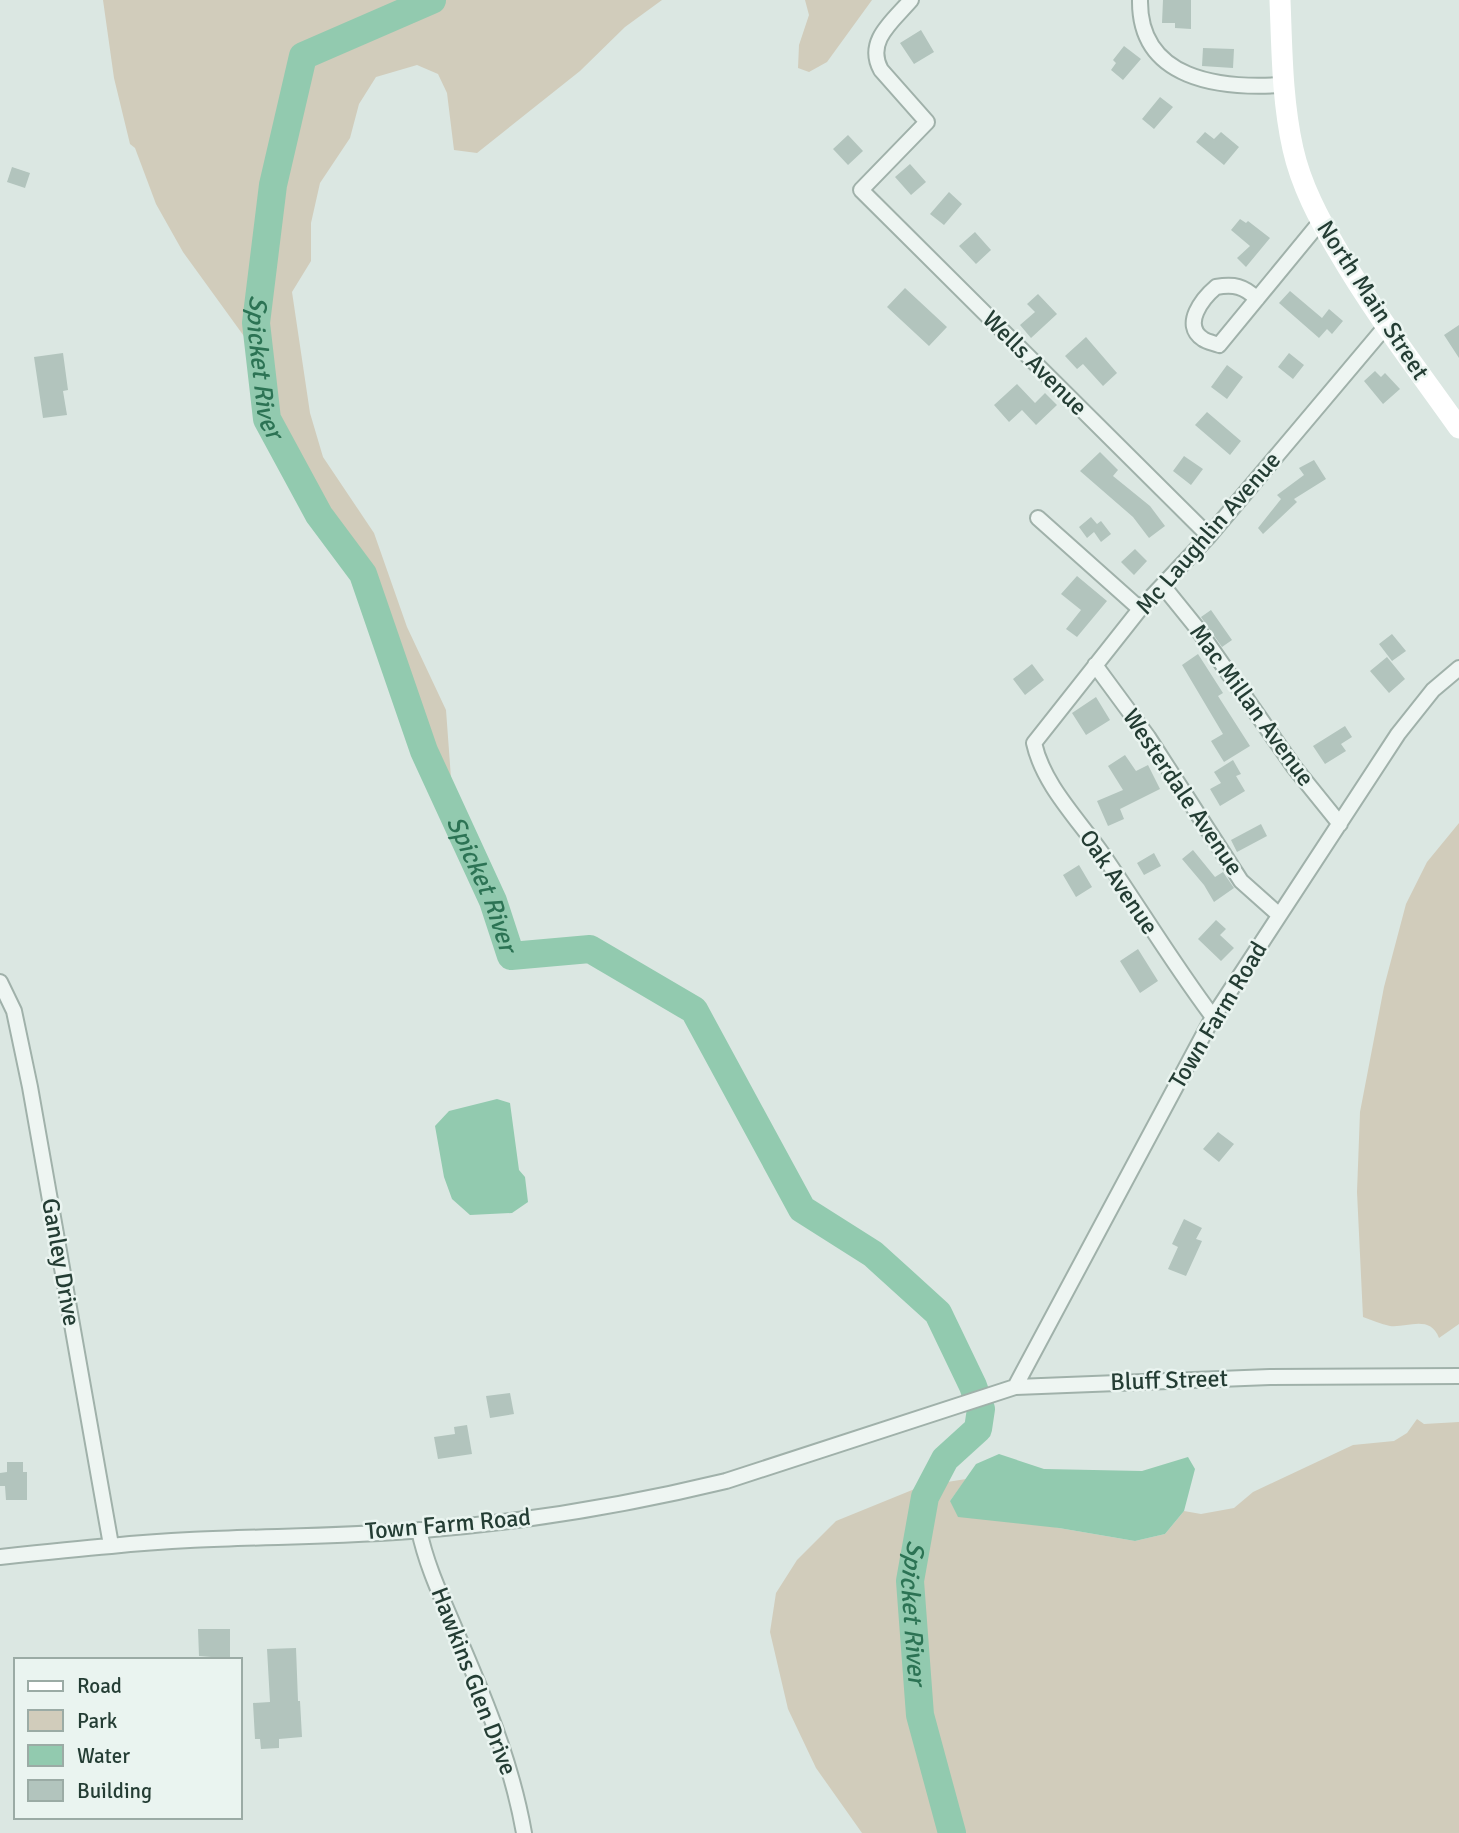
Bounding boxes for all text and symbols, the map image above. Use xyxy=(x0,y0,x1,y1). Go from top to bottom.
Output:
street label: North Main Street xyxy=(1310,215,1436,385)
water label: Spicket River xyxy=(239,294,292,448)
street label: Wells Avenue xyxy=(976,304,1094,422)
street label: Mc Laughlin Avenue xyxy=(1129,445,1287,621)
street label: Mac Millan Avenue xyxy=(1183,618,1321,792)
street label: Westerdale Avenue xyxy=(1116,703,1250,881)
water label: Spicket River xyxy=(439,811,525,959)
street label: Oak Avenue xyxy=(1073,824,1165,940)
street label: Town Farm Road xyxy=(1162,936,1274,1094)
street label: Ganley Drive xyxy=(35,1196,87,1328)
street label: Bluff Street xyxy=(1110,1363,1228,1397)
street label: Town Farm Road xyxy=(364,1502,532,1546)
water label: Spicket River xyxy=(893,1538,933,1689)
street label: Hawkins Glen Drive xyxy=(424,1583,524,1779)
legend xyxy=(14,1658,242,1819)
text: Road xyxy=(77,1673,122,1699)
text: Park xyxy=(77,1708,118,1734)
text: Water xyxy=(77,1743,130,1769)
text: Building xyxy=(77,1778,152,1804)

